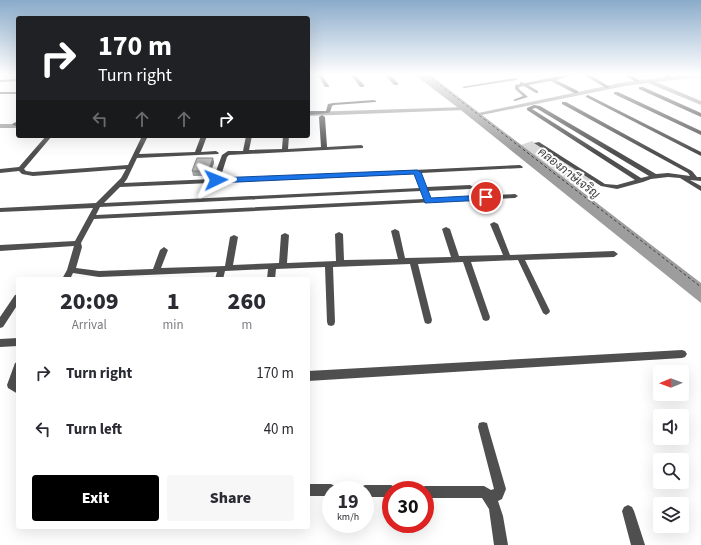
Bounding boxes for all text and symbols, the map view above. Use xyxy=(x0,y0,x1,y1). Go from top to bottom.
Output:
text: 170 m xyxy=(98,26,172,66)
icon: right xyxy=(32,32,84,84)
text: Turn right xyxy=(98,63,172,88)
icon: left xyxy=(89,108,111,130)
icon: ahead xyxy=(131,108,153,130)
icon: ahead xyxy=(173,108,195,130)
icon: right xyxy=(215,108,237,130)
water label: คลองภาษีเจริญ xyxy=(534,144,603,203)
position arrow xyxy=(195,159,237,201)
pin xyxy=(469,180,503,214)
icon: arrive xyxy=(475,186,497,208)
text: 20:09 xyxy=(60,284,119,319)
text: 1 xyxy=(167,284,180,319)
text: 260 xyxy=(228,284,266,319)
text: Arrival xyxy=(72,316,107,334)
text: min xyxy=(163,316,184,334)
text: m xyxy=(241,316,252,334)
icon: right xyxy=(32,362,54,384)
text: Turn right xyxy=(66,363,132,384)
text: 170 m xyxy=(256,363,294,384)
north arrow xyxy=(653,365,689,401)
map controls xyxy=(653,365,689,533)
button: sound xyxy=(653,409,689,445)
icon: left xyxy=(32,418,54,440)
text: Turn left xyxy=(66,419,122,440)
text: 40 m xyxy=(264,419,294,440)
button: search xyxy=(653,453,689,489)
button: Exit xyxy=(32,475,159,521)
button: Share xyxy=(167,475,294,521)
speed limit sign: 30 xyxy=(382,481,434,533)
text: 19 xyxy=(337,488,359,516)
button: layers xyxy=(653,497,689,533)
text: km/h xyxy=(337,510,359,524)

